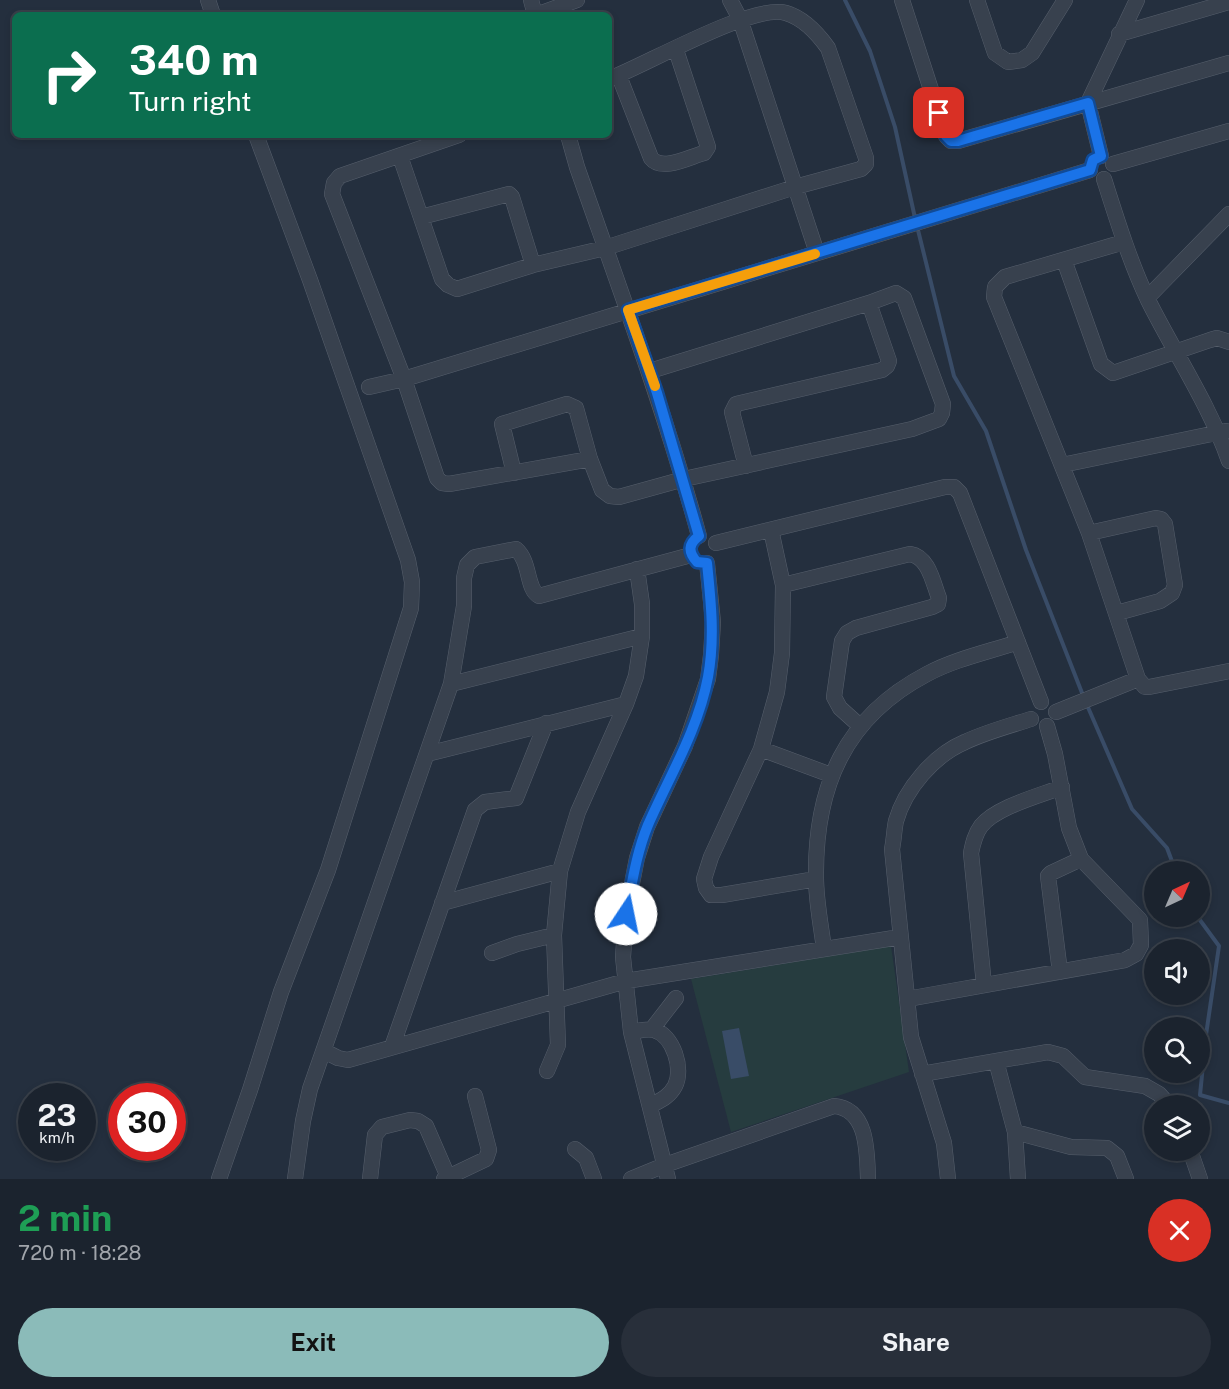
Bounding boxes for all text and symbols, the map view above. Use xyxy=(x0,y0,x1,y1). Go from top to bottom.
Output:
text: 340 m xyxy=(129,35,259,84)
icon: right xyxy=(30,36,108,114)
text: Turn right xyxy=(129,85,252,117)
pin xyxy=(913,87,964,138)
icon: arrive xyxy=(922,96,955,129)
north arrow xyxy=(1144,861,1210,927)
map controls xyxy=(1144,861,1210,1161)
position arrow xyxy=(594,882,658,946)
button: sound xyxy=(1144,939,1210,1005)
button: search xyxy=(1144,1017,1210,1083)
speed limit sign: 30 xyxy=(108,1083,186,1161)
button: layers xyxy=(1144,1095,1210,1161)
text: 23 xyxy=(37,1097,77,1133)
text: km/h xyxy=(39,1129,75,1146)
text: 2 min xyxy=(18,1197,112,1239)
button: close xyxy=(1148,1199,1211,1262)
text: 720 m · 18:28 xyxy=(18,1241,142,1265)
button: Exit xyxy=(18,1308,609,1377)
button: Share xyxy=(621,1308,1211,1377)

